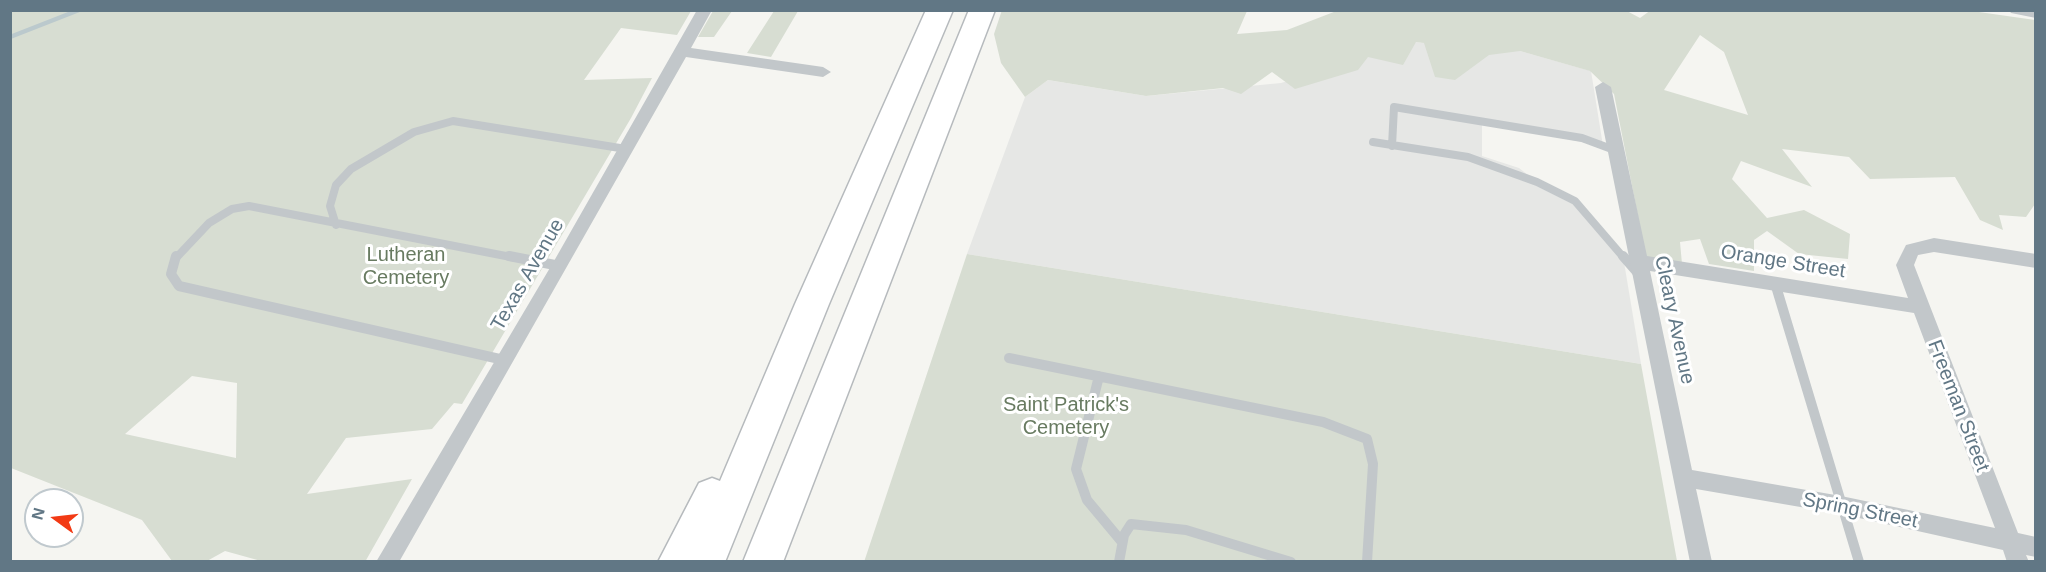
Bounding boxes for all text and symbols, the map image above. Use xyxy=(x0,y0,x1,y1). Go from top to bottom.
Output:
street label: Texas Avenue xyxy=(486,215,570,335)
street label: Orange Street xyxy=(1719,240,1847,284)
park label: Lutheran Cemetery xyxy=(363,243,449,290)
street label: Cleary Avenue xyxy=(1649,254,1699,386)
street label: Freeman Street xyxy=(1922,337,1994,475)
park label: Saint Patrick's Cemetery xyxy=(1003,393,1129,440)
north arrow xyxy=(24,488,84,548)
street label: Spring Street xyxy=(1800,488,1920,534)
text: N xyxy=(28,506,48,522)

